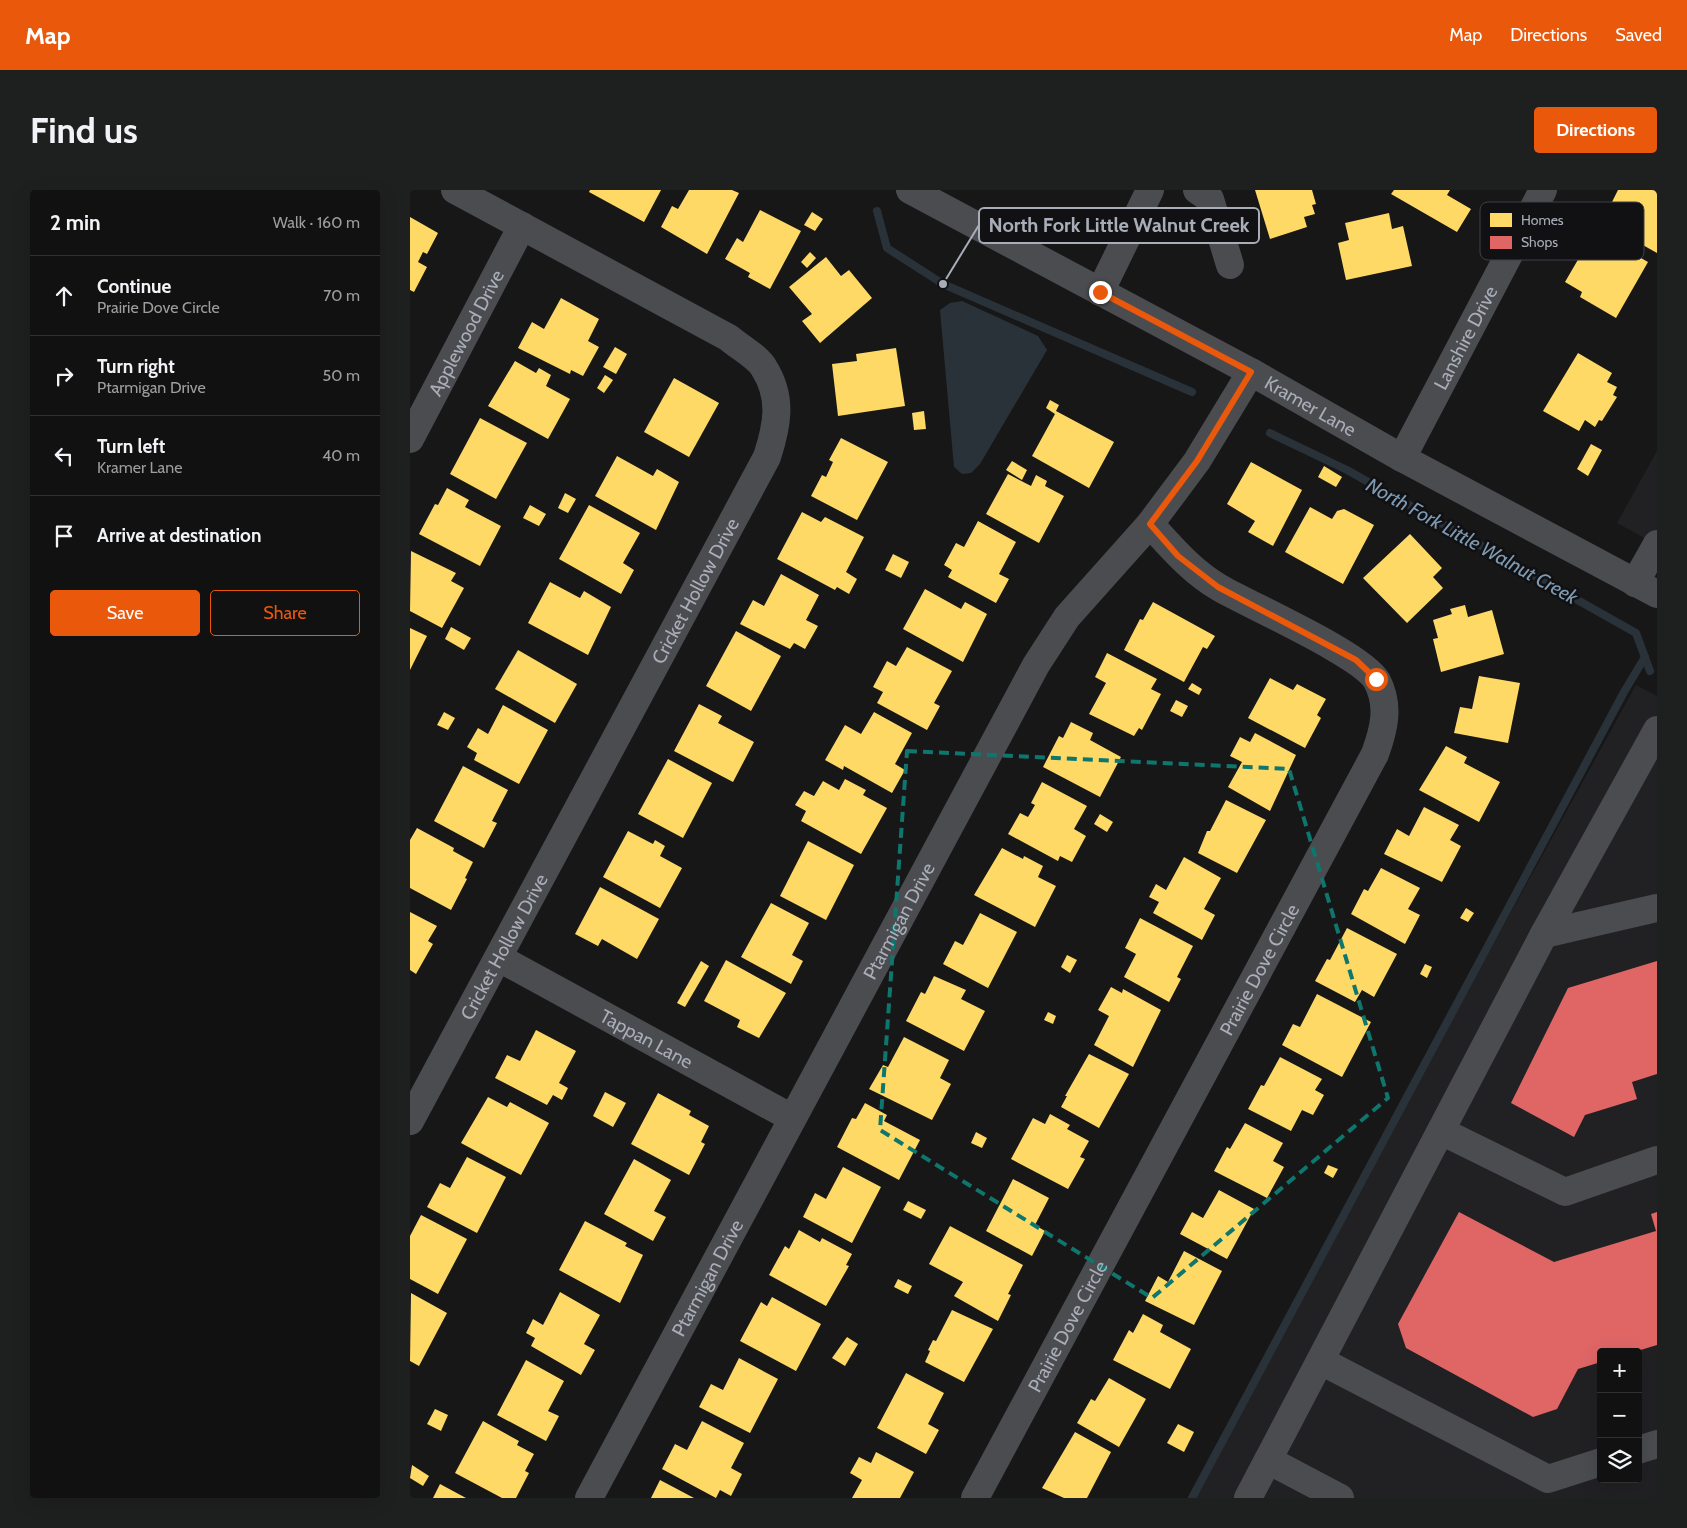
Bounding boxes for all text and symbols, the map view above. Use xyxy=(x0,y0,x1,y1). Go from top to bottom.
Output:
text: Map xyxy=(25,21,71,50)
text: Map xyxy=(1449,24,1482,46)
text: Directions xyxy=(1510,24,1587,46)
text: Saved xyxy=(1615,24,1662,46)
button: Directions xyxy=(1534,107,1657,153)
text: Find us xyxy=(30,109,138,152)
legend xyxy=(1480,202,1644,260)
callout: North Fork Little Walnut Creek xyxy=(979,208,1259,243)
text: 2 min xyxy=(50,210,101,235)
text: Homes xyxy=(1521,211,1564,229)
text: Walk · 160 m xyxy=(273,213,360,232)
text: North Fork Little Walnut Creek xyxy=(989,213,1250,237)
text: Shops xyxy=(1521,233,1558,251)
street label: Applewood Drive xyxy=(423,266,509,400)
text: Continue xyxy=(97,275,171,298)
route end xyxy=(1089,281,1112,304)
icon: ahead xyxy=(50,282,78,310)
street label: Lanshire Drive xyxy=(1429,282,1502,393)
text: 70 m xyxy=(323,286,360,305)
text: Prairie Dove Circle xyxy=(97,298,220,317)
text: Turn right xyxy=(97,355,175,378)
icon: right xyxy=(50,362,78,390)
text: 50 m xyxy=(323,366,360,385)
street label: Kramer Lane xyxy=(1261,371,1361,441)
text: Ptarmigan Drive xyxy=(97,378,206,397)
text: Turn left xyxy=(97,435,165,458)
icon: left xyxy=(50,442,78,470)
text: 40 m xyxy=(322,446,360,465)
text: Kramer Lane xyxy=(97,458,182,477)
water label: North Fork Little Walnut Creek xyxy=(1362,473,1583,610)
street label: Cricket Hollow Drive xyxy=(647,514,744,668)
icon: arrive xyxy=(50,522,78,550)
text: Arrive at destination xyxy=(97,524,261,547)
button: Save xyxy=(50,590,200,636)
button: Share xyxy=(210,590,360,636)
route start xyxy=(1365,668,1388,691)
street label: Ptarmigan Drive xyxy=(858,858,940,983)
street label: Cricket Hollow Drive xyxy=(455,869,552,1024)
street label: Prairie Dove Circle xyxy=(1214,900,1304,1039)
street label: Tappan Lane xyxy=(596,1004,697,1073)
street label: Ptarmigan Drive xyxy=(667,1215,748,1340)
street label: Prairie Dove Circle xyxy=(1023,1256,1112,1396)
map controls xyxy=(1597,1348,1642,1483)
button: + xyxy=(1597,1348,1642,1393)
button: − xyxy=(1597,1393,1642,1438)
button: layers xyxy=(1597,1438,1642,1483)

